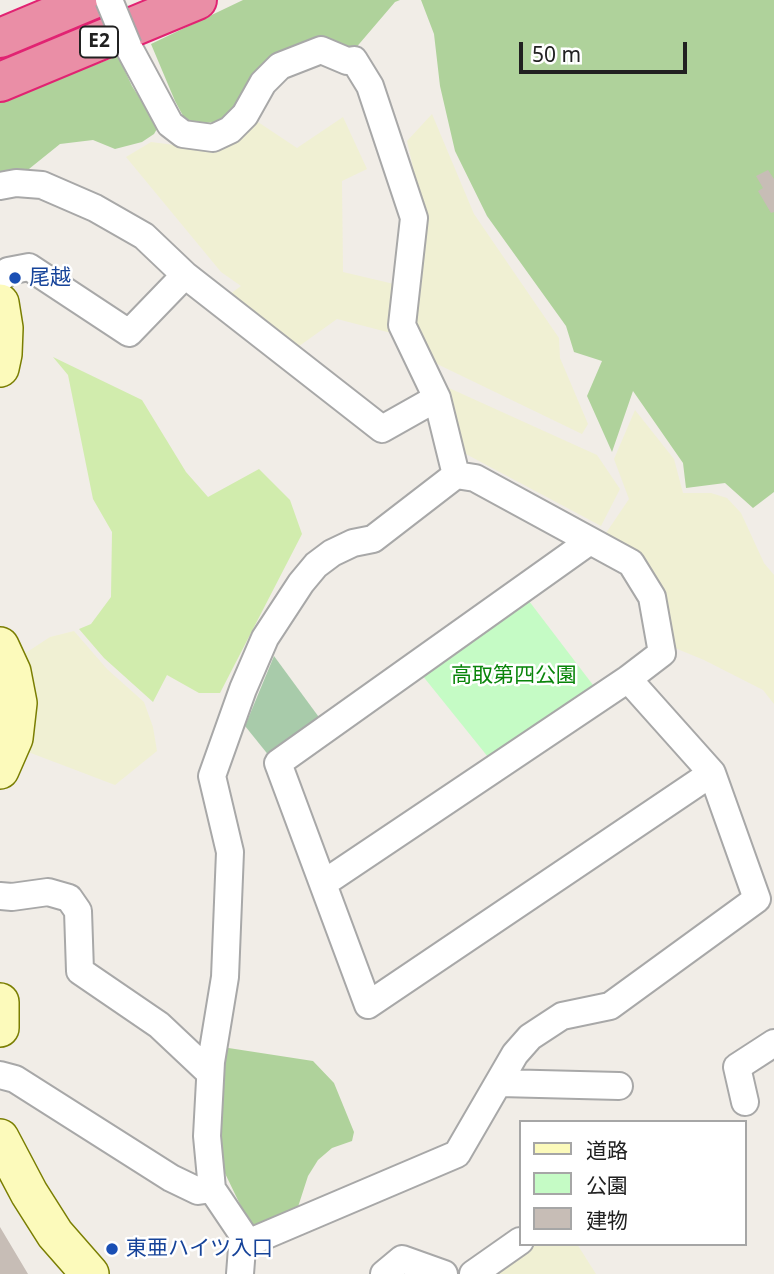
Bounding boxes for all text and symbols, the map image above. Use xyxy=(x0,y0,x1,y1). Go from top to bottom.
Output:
road number: E2 xyxy=(80,26,118,58)
scale bar xyxy=(522,28,690,72)
text: 50 m xyxy=(532,40,581,68)
place label: 尾越 xyxy=(29,265,71,291)
marker: 尾越 xyxy=(7,270,23,286)
park label: 高取第四公園 xyxy=(451,663,577,689)
legend xyxy=(518,1120,746,1246)
text: 道路 xyxy=(586,1136,628,1164)
text: 公園 xyxy=(586,1171,628,1199)
text: 建物 xyxy=(586,1206,628,1234)
place label: 東亜ハイツ入口 xyxy=(126,1236,273,1262)
marker: 東亜ハイツ入口 xyxy=(104,1241,120,1257)

